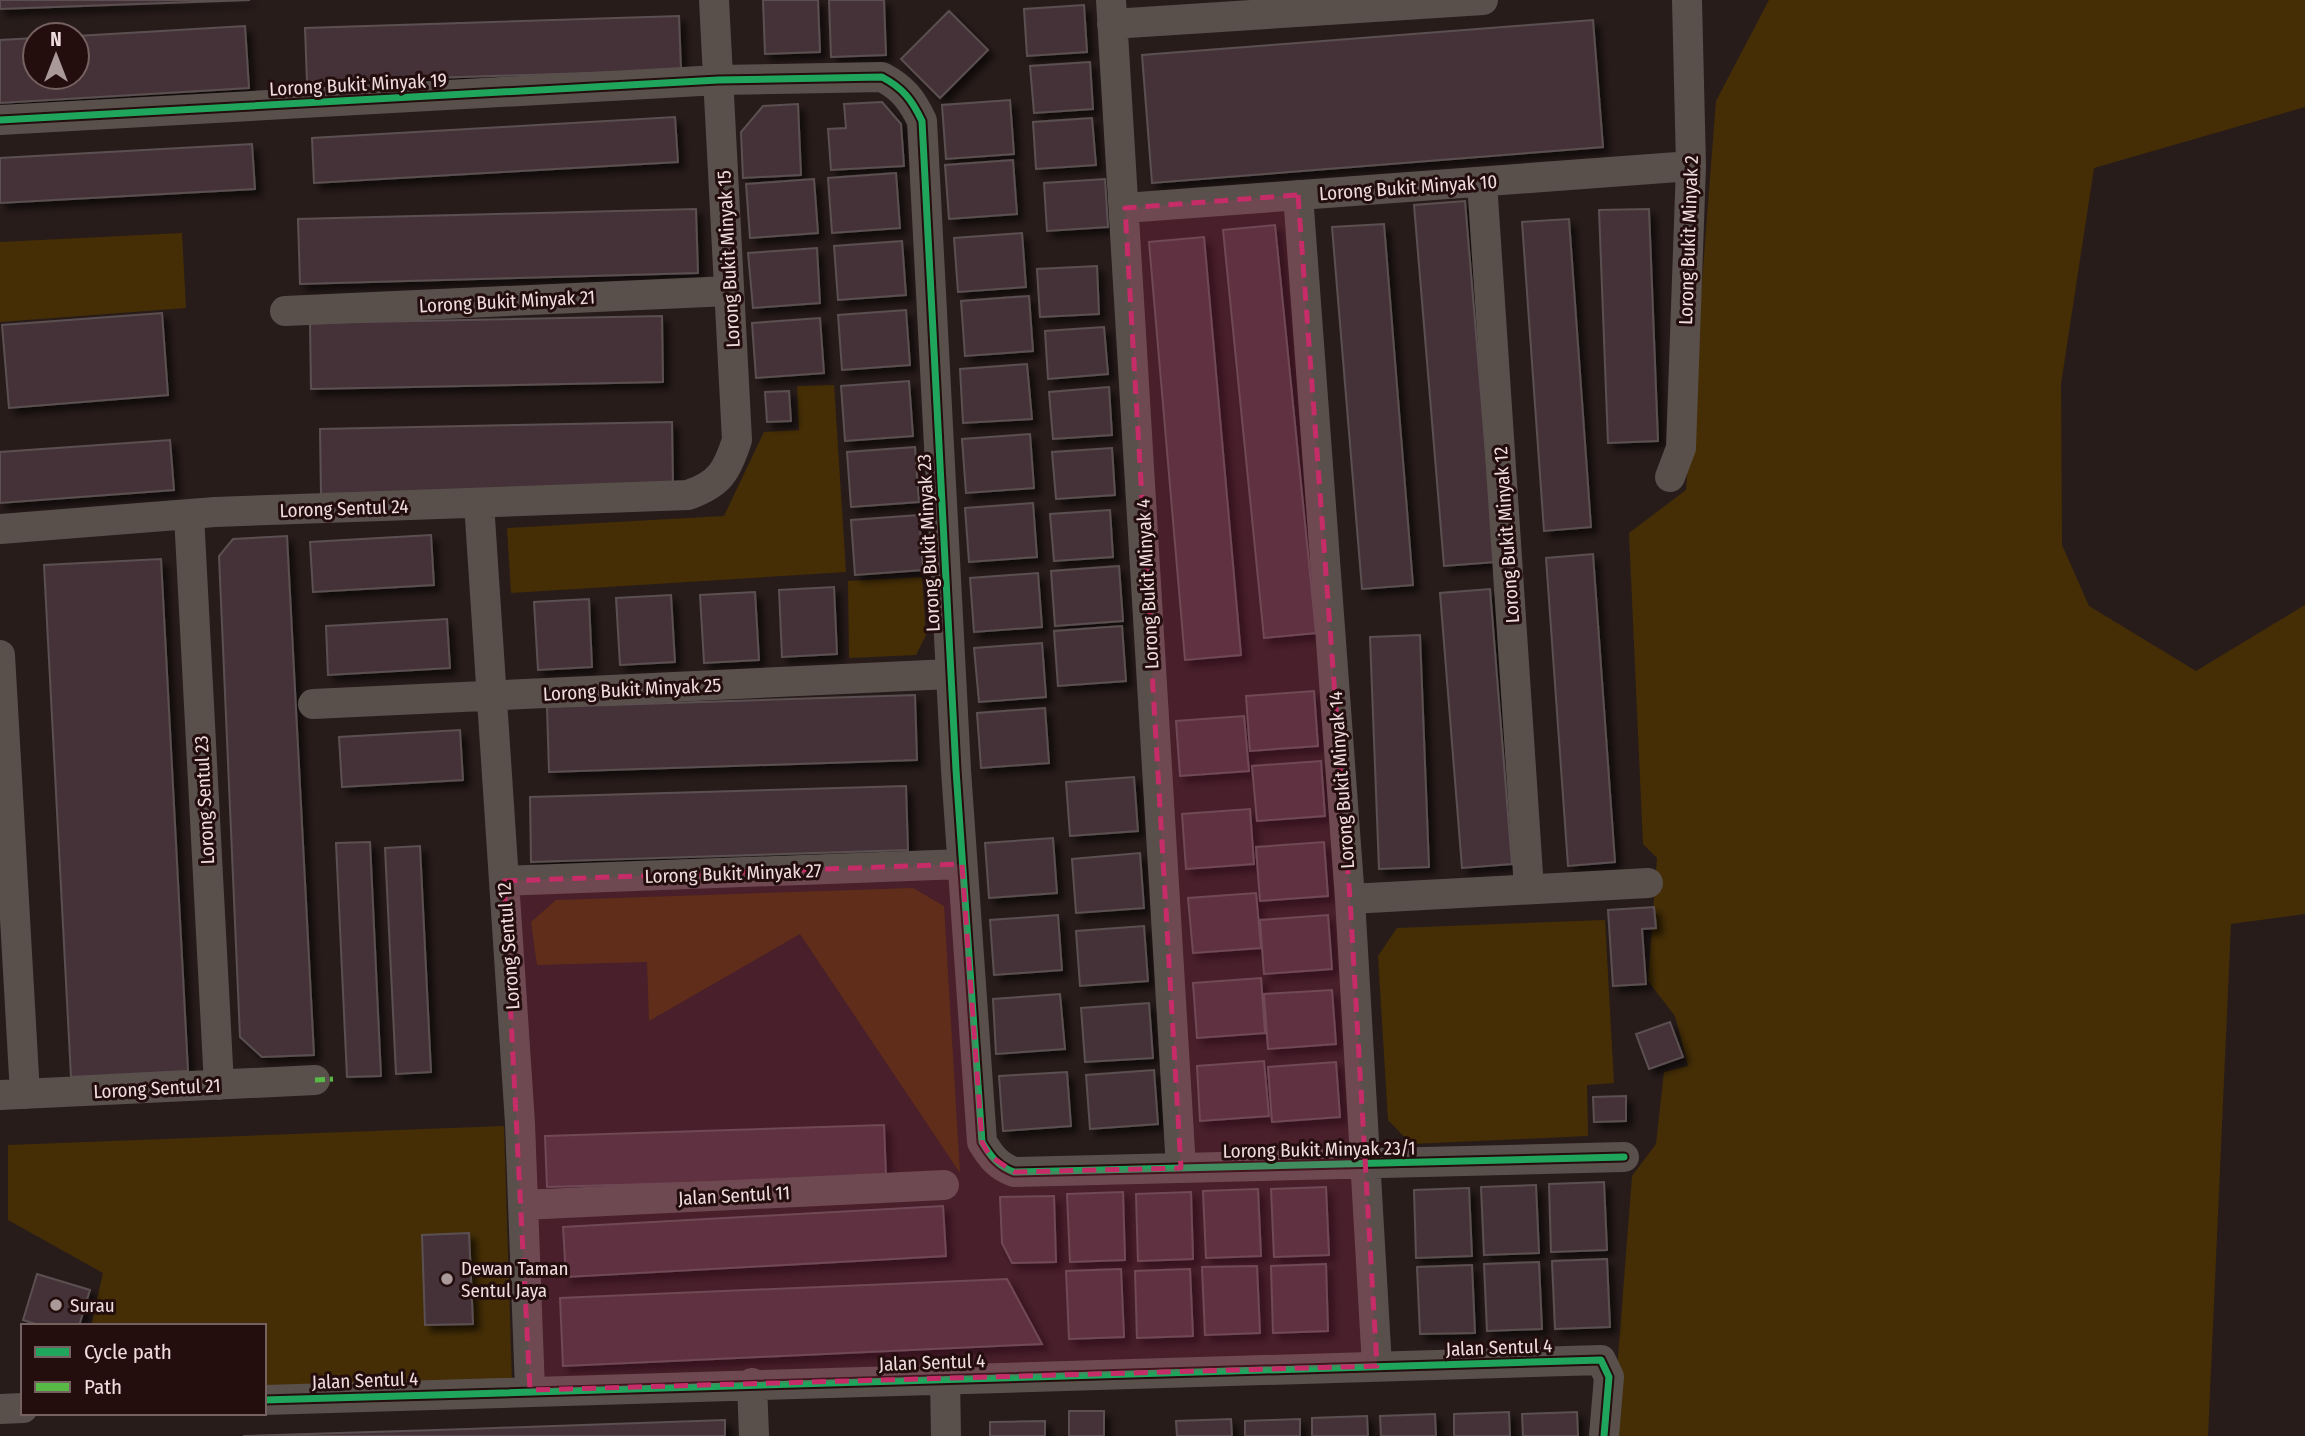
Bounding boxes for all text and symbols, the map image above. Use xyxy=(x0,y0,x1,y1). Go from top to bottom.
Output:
north arrow xyxy=(21,21,91,91)
text: N xyxy=(50,28,62,51)
street label: Lorong Bukit Minyak 19 xyxy=(269,68,447,101)
street label: Lorong Bukit Minyak 2 xyxy=(1674,155,1703,325)
street label: Lorong Bukit Minyak 15 xyxy=(712,170,745,348)
street label: Lorong Bukit Minyak 10 xyxy=(1318,170,1498,205)
street label: Lorong Bukit Minyak 21 xyxy=(418,285,596,318)
street label: Lorong Bukit Minyak 12 xyxy=(1489,446,1524,624)
street label: Lorong Bukit Minyak 23 xyxy=(912,453,945,632)
street label: Lorong Sentul 24 xyxy=(279,495,409,522)
street label: Lorong Bukit Minyak 4 xyxy=(1132,498,1163,670)
street label: Lorong Bukit Minyak 25 xyxy=(542,673,722,706)
street label: Lorong Bukit Minyak 14 xyxy=(1324,690,1359,869)
street label: Lorong Sentul 23 xyxy=(190,735,219,865)
street label: Lorong Bukit Minyak 27 xyxy=(644,859,822,888)
street label: Lorong Sentul 12 xyxy=(493,881,524,1010)
street label: Lorong Sentul 21 xyxy=(93,1074,221,1103)
street label: Lorong Bukit Minyak 23/1 xyxy=(1222,1136,1416,1163)
street label: Jalan Sentul 11 xyxy=(677,1181,791,1210)
place label: Dewan Taman Sentul Jaya xyxy=(461,1257,569,1302)
marker: Dewan Taman Sentul Jaya xyxy=(439,1271,455,1287)
place label: Surau xyxy=(70,1294,115,1317)
marker: Surau xyxy=(48,1297,64,1313)
legend xyxy=(21,1324,266,1415)
street label: Jalan Sentul 4 xyxy=(1445,1334,1553,1361)
text: Cycle path xyxy=(84,1339,172,1365)
street label: Jalan Sentul 4 xyxy=(878,1349,986,1376)
street label: Jalan Sentul 4 xyxy=(311,1367,419,1394)
text: Path xyxy=(84,1374,122,1400)

